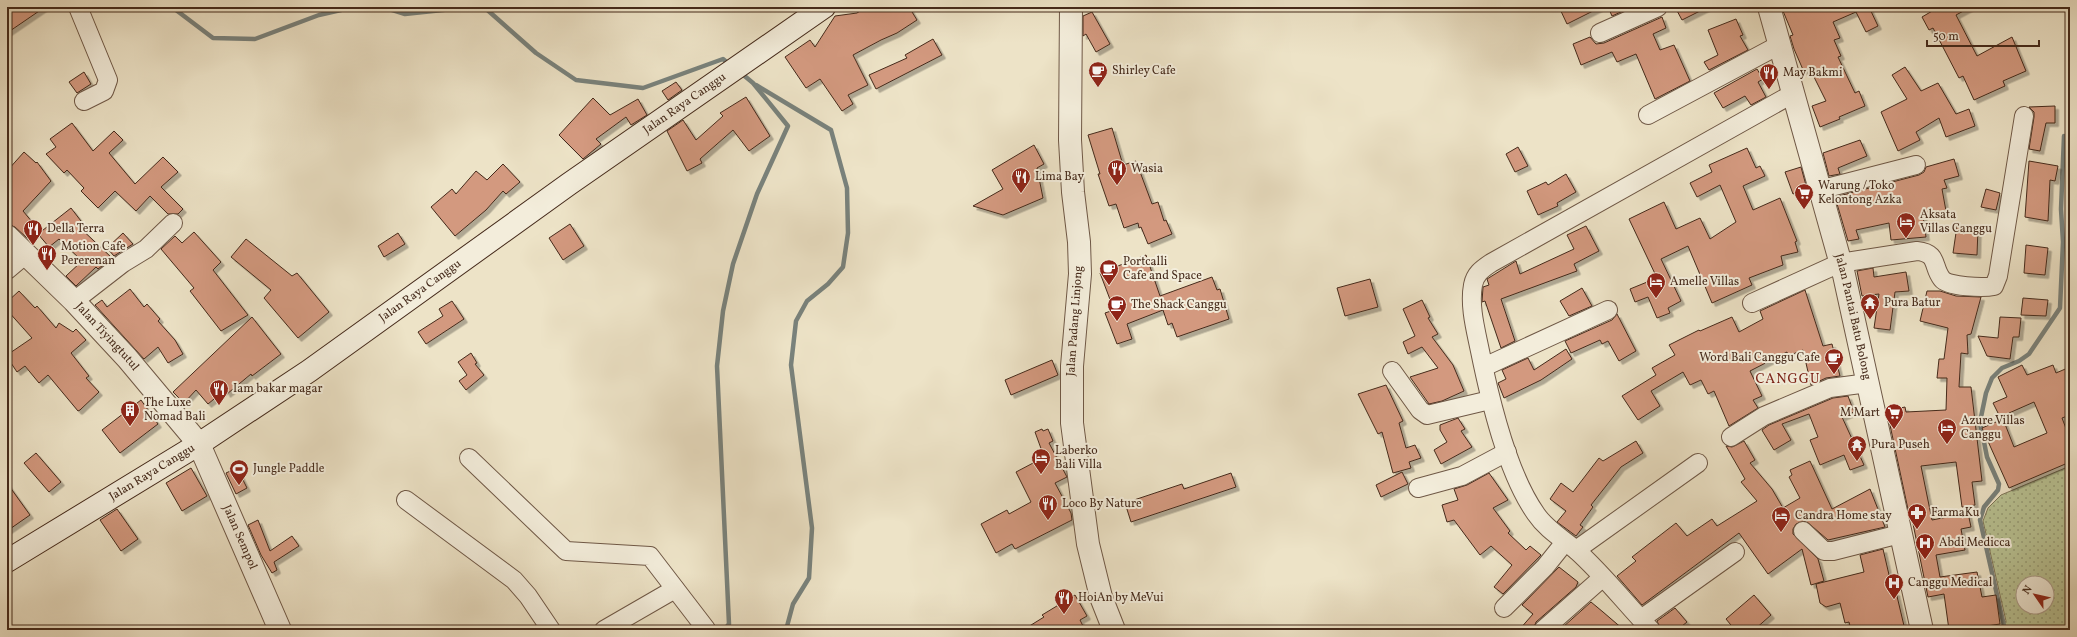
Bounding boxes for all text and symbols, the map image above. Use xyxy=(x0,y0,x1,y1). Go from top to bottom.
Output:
scale bar xyxy=(1927,22,2039,48)
text: 50 m xyxy=(1933,29,1959,45)
cafe icon: Shirley Cafe xyxy=(1087,60,1109,88)
restaurant icon: May Bakmi xyxy=(1758,62,1780,90)
place label: Shirley Cafe xyxy=(1112,63,1176,79)
place label: May Bakmi xyxy=(1783,65,1843,81)
street label: Jalan Raya Canggu xyxy=(640,69,730,138)
restaurant icon: Wasia xyxy=(1106,158,1128,186)
place label: Wasia xyxy=(1131,161,1163,177)
restaurant icon: Lima Bay xyxy=(1010,166,1032,194)
place label: Lima Bay xyxy=(1035,169,1084,185)
place label: Warung / Toko Kelontong Azka xyxy=(1818,178,1902,208)
supermarket icon: Warung / Toko Kelontong Azka xyxy=(1793,182,1815,210)
place label: Aksata Villas Canggu xyxy=(1920,207,1992,237)
hotel icon: Aksata Villas Canggu xyxy=(1895,211,1917,239)
restaurant icon: Della Terra xyxy=(22,218,44,246)
place label: Della Terra xyxy=(47,221,105,237)
place label: Motion Cafe Pererenan xyxy=(61,239,126,269)
restaurant icon: Motion Cafe Pererenan xyxy=(36,243,58,271)
street label: Jalan Pantai Batu Bolong xyxy=(1830,252,1875,382)
place label: Portcalli Cafe and Space xyxy=(1123,254,1202,284)
street label: Jalan Raya Canggu xyxy=(376,256,465,326)
cafe icon: Portcalli Cafe and Space xyxy=(1098,258,1120,286)
street label: Jalan Padang Linjong xyxy=(1063,265,1087,377)
hotel icon: Amelle Villas xyxy=(1645,271,1667,299)
place label: Amelle Villas xyxy=(1670,274,1739,290)
temple icon: Pura Batur xyxy=(1859,292,1881,320)
cafe icon: The Shack Canggu xyxy=(1106,294,1128,322)
place label: Pura Batur xyxy=(1884,295,1940,311)
place label: The Shack Canggu xyxy=(1131,297,1227,313)
street label: Jalan Tiyingtutul xyxy=(71,299,143,375)
cafe icon: Word Bali Canggu Cafe xyxy=(1823,347,1845,375)
place label: Word Bali Canggu Cafe xyxy=(1699,350,1820,366)
district label: CANGGU xyxy=(1755,370,1821,389)
restaurant icon: Iam bakar magar xyxy=(208,378,230,406)
place label: Iam bakar magar xyxy=(233,381,322,397)
place label: The Luxe Nomad Bali xyxy=(144,395,206,425)
building icon: The Luxe Nomad Bali xyxy=(119,399,141,427)
supermarket icon: M Mart xyxy=(1883,402,1905,430)
place label: M Mart xyxy=(1840,405,1880,421)
place label: Azure Villas Canggu xyxy=(1961,413,2025,443)
hotel icon: Azure Villas Canggu xyxy=(1936,417,1958,445)
temple icon: Pura Puseh xyxy=(1846,434,1868,462)
place label: Pura Puseh xyxy=(1871,437,1930,453)
street label: Jalan Raya Canggu xyxy=(106,440,198,505)
place label: Laberko Bali Villa xyxy=(1055,443,1102,473)
hotel icon: Laberko Bali Villa xyxy=(1030,447,1052,475)
sports icon: Jungle Paddle xyxy=(228,458,250,486)
place label: Jungle Paddle xyxy=(253,461,325,477)
restaurant icon: Loco By Nature xyxy=(1037,493,1059,521)
place label: Loco By Nature xyxy=(1062,496,1142,512)
street label: Jalan Sempol xyxy=(219,502,261,572)
pharmacy icon: FarmaKu xyxy=(1906,502,1928,530)
hotel icon: Candra Home stay xyxy=(1770,505,1792,533)
place label: FarmaKu xyxy=(1931,505,1980,521)
place label: Candra Home stay xyxy=(1795,508,1892,524)
hospital icon: Abdi Medicca xyxy=(1914,532,1936,560)
place label: Abdi Medicca xyxy=(1939,535,2011,551)
hospital icon: Canggu Medical xyxy=(1883,572,1905,600)
place label: Canggu Medical xyxy=(1908,575,1993,591)
north arrow xyxy=(2015,575,2055,615)
text: N xyxy=(2019,583,2036,598)
restaurant icon: HoiAn by MeVui xyxy=(1053,587,1075,615)
place label: HoiAn by MeVui xyxy=(1078,590,1164,606)

